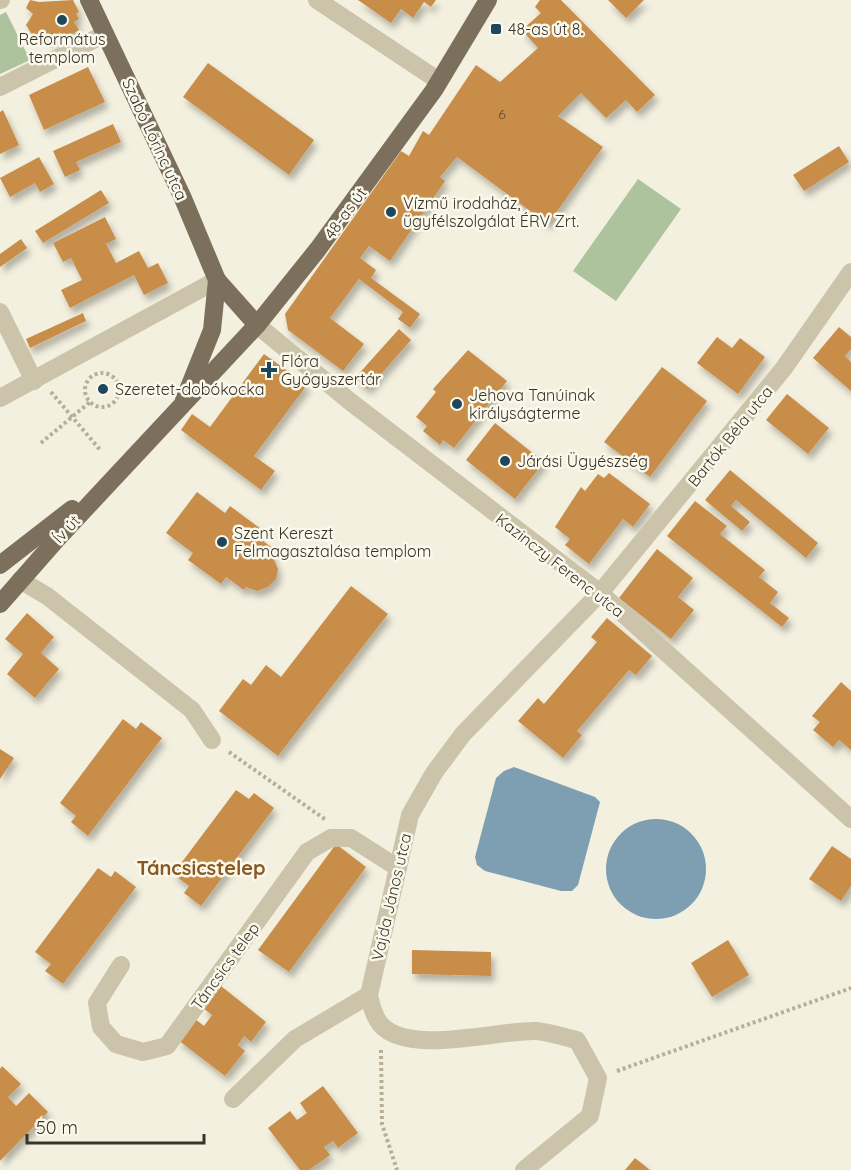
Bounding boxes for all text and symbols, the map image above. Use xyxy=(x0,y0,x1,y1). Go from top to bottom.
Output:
marker: Református templom xyxy=(55,13,69,27)
place label: 48-as út 8. xyxy=(508,19,583,39)
marker: 48-as út 8. xyxy=(489,22,503,36)
place label: Református templom xyxy=(19,29,105,67)
street label: Szabó Lőrinc utca xyxy=(118,75,192,203)
house number: 6 xyxy=(498,105,506,123)
street label: 48-as út xyxy=(319,183,371,243)
place label: Vízmű irodaház, ügyfélszolgálat ÉRV Zrt. xyxy=(403,193,579,231)
marker: Vízmű irodaház, ügyfélszolgálat ÉRV Zrt. xyxy=(384,205,398,219)
place label: Flóra Gyógyszertár xyxy=(281,351,381,389)
marker: Flóra Gyógyszertár xyxy=(262,363,276,377)
place label: Szeretet-dobókocka xyxy=(115,379,265,399)
marker: Szeretet-dobókocka xyxy=(96,382,110,396)
street label: Bartók Béla utca xyxy=(683,382,777,490)
place label: Jehova Tanúinak királyságterme xyxy=(469,385,595,423)
marker: Jehova Tanúinak királyságterme xyxy=(450,397,464,411)
place label: Járási Ügyészség xyxy=(517,451,648,471)
marker: Járási Ügyészség xyxy=(498,454,512,468)
street label: Kazinczy Ferenc utca xyxy=(492,509,628,621)
street label: Ív út xyxy=(48,511,84,547)
place label: Szent Kereszt Felmagasztalása templom xyxy=(234,523,431,561)
marker: Szent Kereszt Felmagasztalása templom xyxy=(215,535,229,549)
street label: Vajda János utca xyxy=(367,831,415,963)
district label: Táncsicstelep xyxy=(136,855,266,880)
street label: Táncsics telep xyxy=(187,918,263,1014)
scale bar xyxy=(27,1107,204,1145)
text: 50 m xyxy=(36,1116,78,1139)

